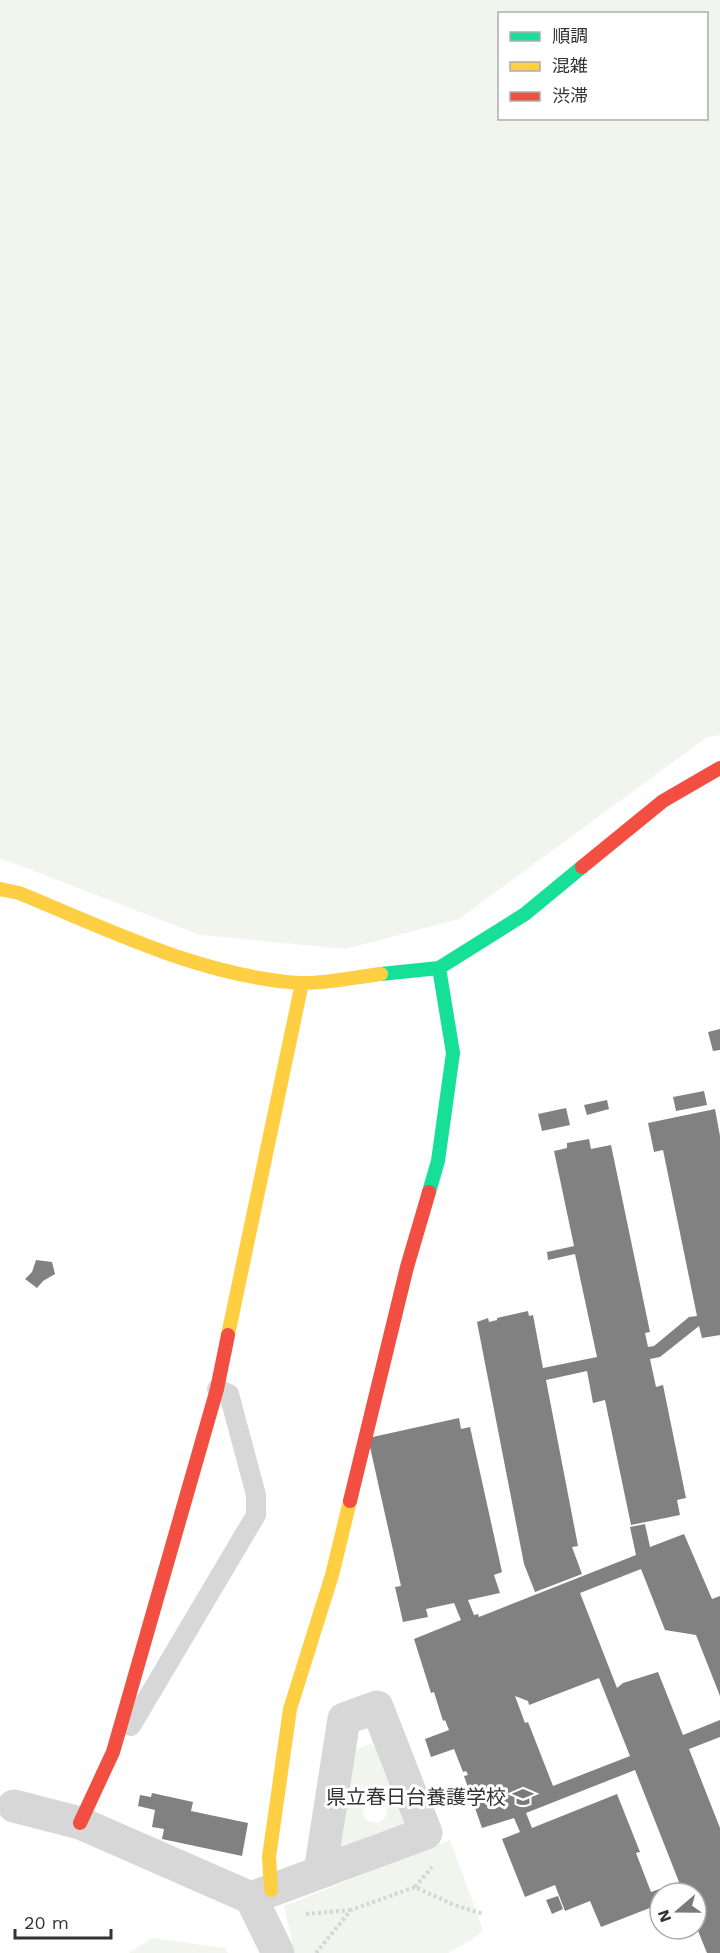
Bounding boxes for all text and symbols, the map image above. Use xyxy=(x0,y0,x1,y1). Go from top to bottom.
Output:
legend xyxy=(498,12,708,120)
text: 順調 xyxy=(552,25,588,46)
text: 混雑 xyxy=(552,55,588,76)
text: 渋滞 xyxy=(552,85,588,106)
place label: 県立春日台養護学校 xyxy=(326,1785,506,1809)
school or university icon: 県立春日台養護学校 xyxy=(511,1785,535,1809)
north arrow xyxy=(648,1881,708,1941)
scale bar xyxy=(15,1902,111,1940)
text: N xyxy=(653,1907,675,1925)
text: 20 m xyxy=(24,1912,69,1933)

